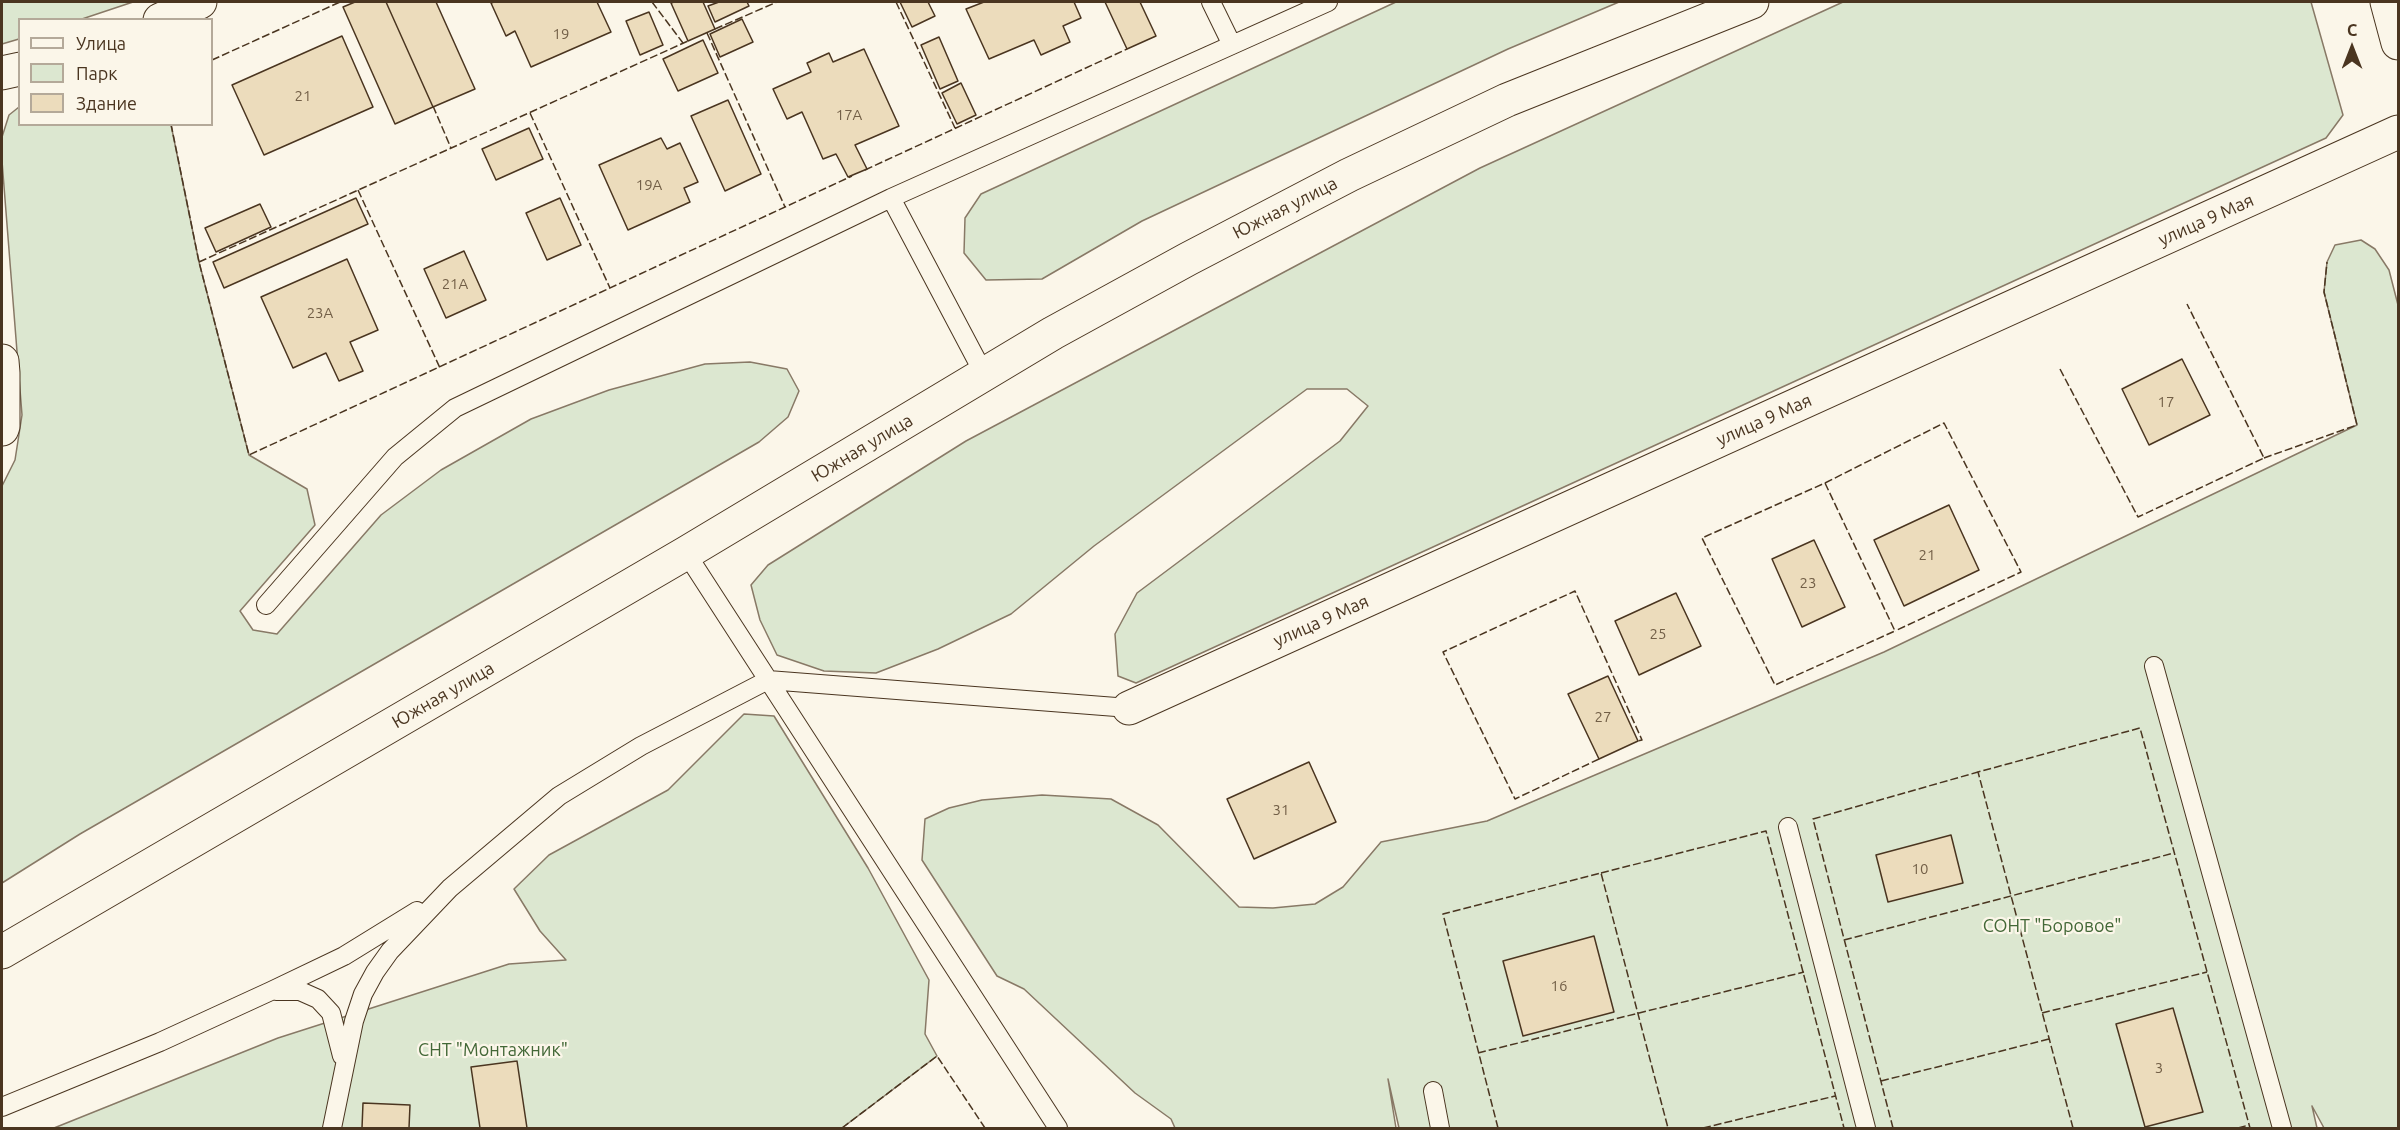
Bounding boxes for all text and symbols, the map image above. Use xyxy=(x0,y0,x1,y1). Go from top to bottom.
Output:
legend xyxy=(18,18,213,126)
north arrow xyxy=(2322,18,2382,78)
text: С xyxy=(2347,21,2357,39)
house number: 19 xyxy=(553,25,569,43)
text: Улица xyxy=(76,33,126,53)
text: Парк xyxy=(76,63,117,83)
house number: 21 xyxy=(295,87,311,105)
text: Здание xyxy=(76,93,137,113)
house number: 17А xyxy=(836,106,862,124)
street label: Южная улица xyxy=(1229,172,1341,244)
house number: 19А xyxy=(636,176,662,194)
street label: улица 9 Мая xyxy=(2155,189,2257,251)
house number: 21А xyxy=(442,275,468,293)
house number: 23А xyxy=(307,304,333,322)
street label: улица 9 Мая xyxy=(1713,389,1815,451)
house number: 17 xyxy=(2158,393,2174,411)
street label: Южная улица xyxy=(807,409,917,487)
house number: 21 xyxy=(1919,546,1935,564)
house number: 23 xyxy=(1800,574,1816,592)
street label: улица 9 Мая xyxy=(1270,590,1372,652)
house number: 25 xyxy=(1650,625,1666,643)
street label: Южная улица xyxy=(388,657,498,733)
house number: 27 xyxy=(1595,708,1611,726)
house number: 31 xyxy=(1273,801,1289,819)
house number: 10 xyxy=(1912,860,1928,878)
park label: СОНТ "Боровое" xyxy=(1983,915,2121,937)
house number: 16 xyxy=(1551,977,1567,995)
park label: СНТ "Монтажник" xyxy=(418,1039,568,1061)
house number: 3 xyxy=(2155,1059,2163,1077)

